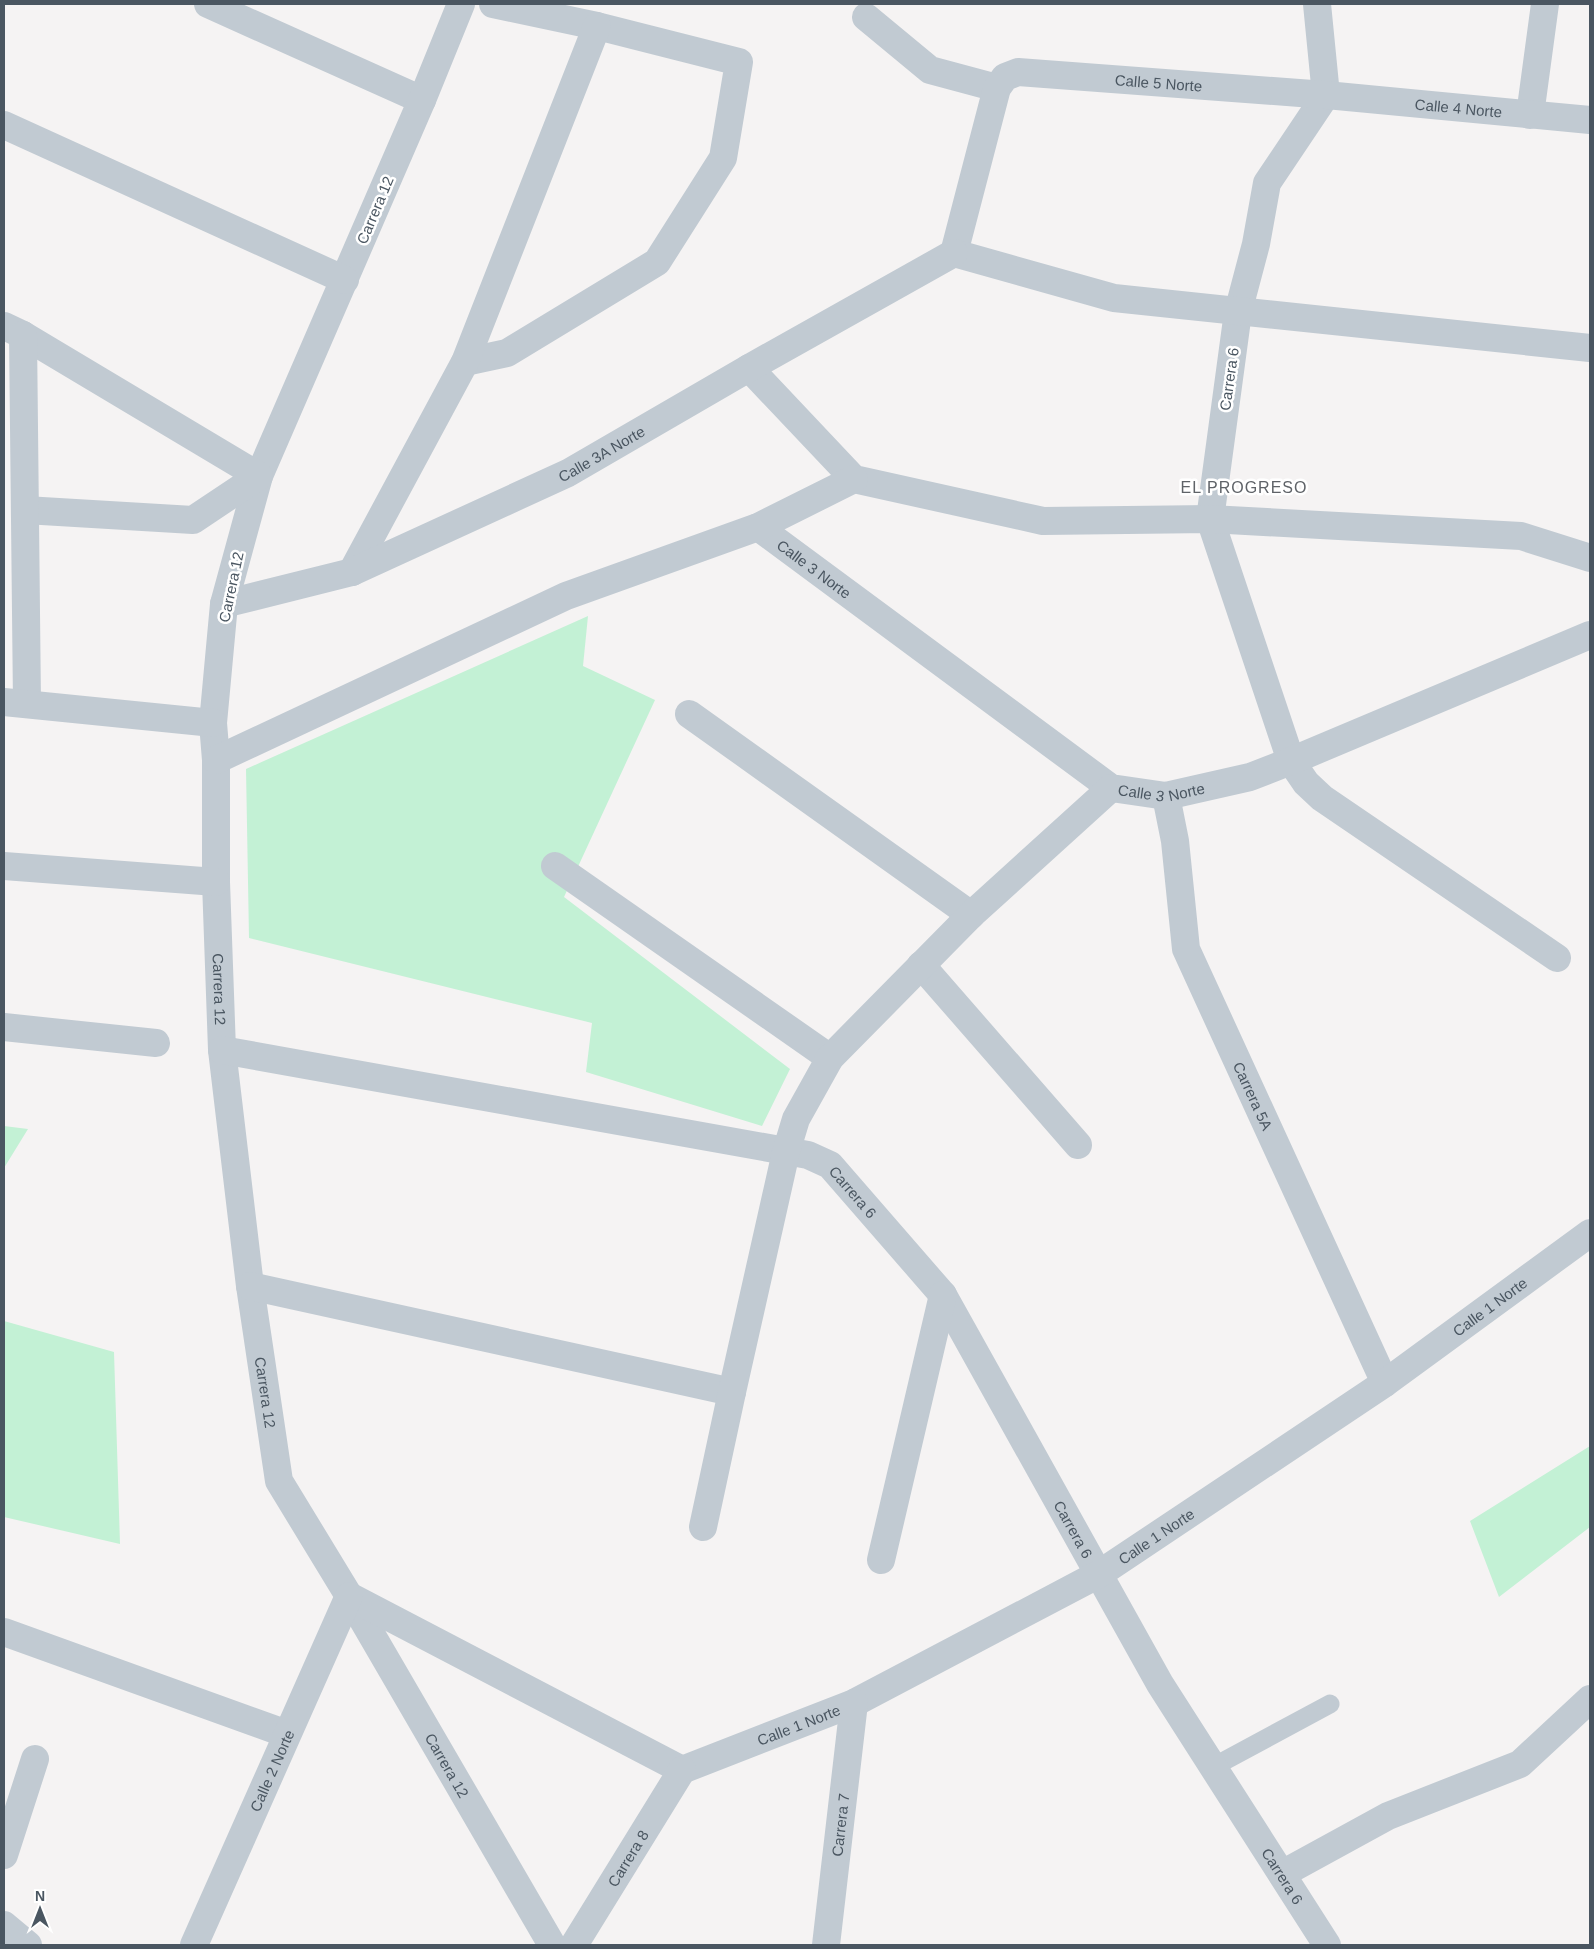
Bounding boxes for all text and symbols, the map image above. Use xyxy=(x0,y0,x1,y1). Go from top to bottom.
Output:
street label: Calle 5 Norte xyxy=(1114,71,1203,94)
street label: Calle 4 Norte xyxy=(1414,95,1503,120)
street label: Carrera 12 xyxy=(353,174,397,246)
street label: Carrera 6 xyxy=(1216,346,1242,412)
street label: Calle 3A Norte xyxy=(555,422,647,485)
district label: EL PROGRESO xyxy=(1181,479,1307,496)
street label: Calle 3 Norte xyxy=(774,536,855,601)
street label: Carrera 12 xyxy=(215,550,247,624)
street label: Calle 3 Norte xyxy=(1117,779,1206,805)
street label: Carrera 12 xyxy=(210,953,230,1025)
street label: Carrera 5A xyxy=(1230,1059,1276,1133)
street label: Carrera 6 xyxy=(826,1162,880,1221)
street label: Calle 1 Norte xyxy=(1449,1274,1530,1339)
street label: Carrera 12 xyxy=(252,1356,279,1429)
street label: Carrera 6 xyxy=(1051,1497,1097,1561)
street label: Calle 1 Norte xyxy=(1115,1505,1197,1567)
street label: Calle 1 Norte xyxy=(755,1701,842,1748)
street label: Calle 2 Norte xyxy=(246,1727,297,1814)
street label: Carrera 12 xyxy=(422,1730,473,1800)
street label: Carrera 7 xyxy=(828,1792,852,1857)
street label: Carrera 8 xyxy=(604,1827,651,1890)
street label: Carrera 6 xyxy=(1259,1845,1307,1907)
north arrow xyxy=(15,1884,65,1934)
text: N xyxy=(35,1888,45,1904)

